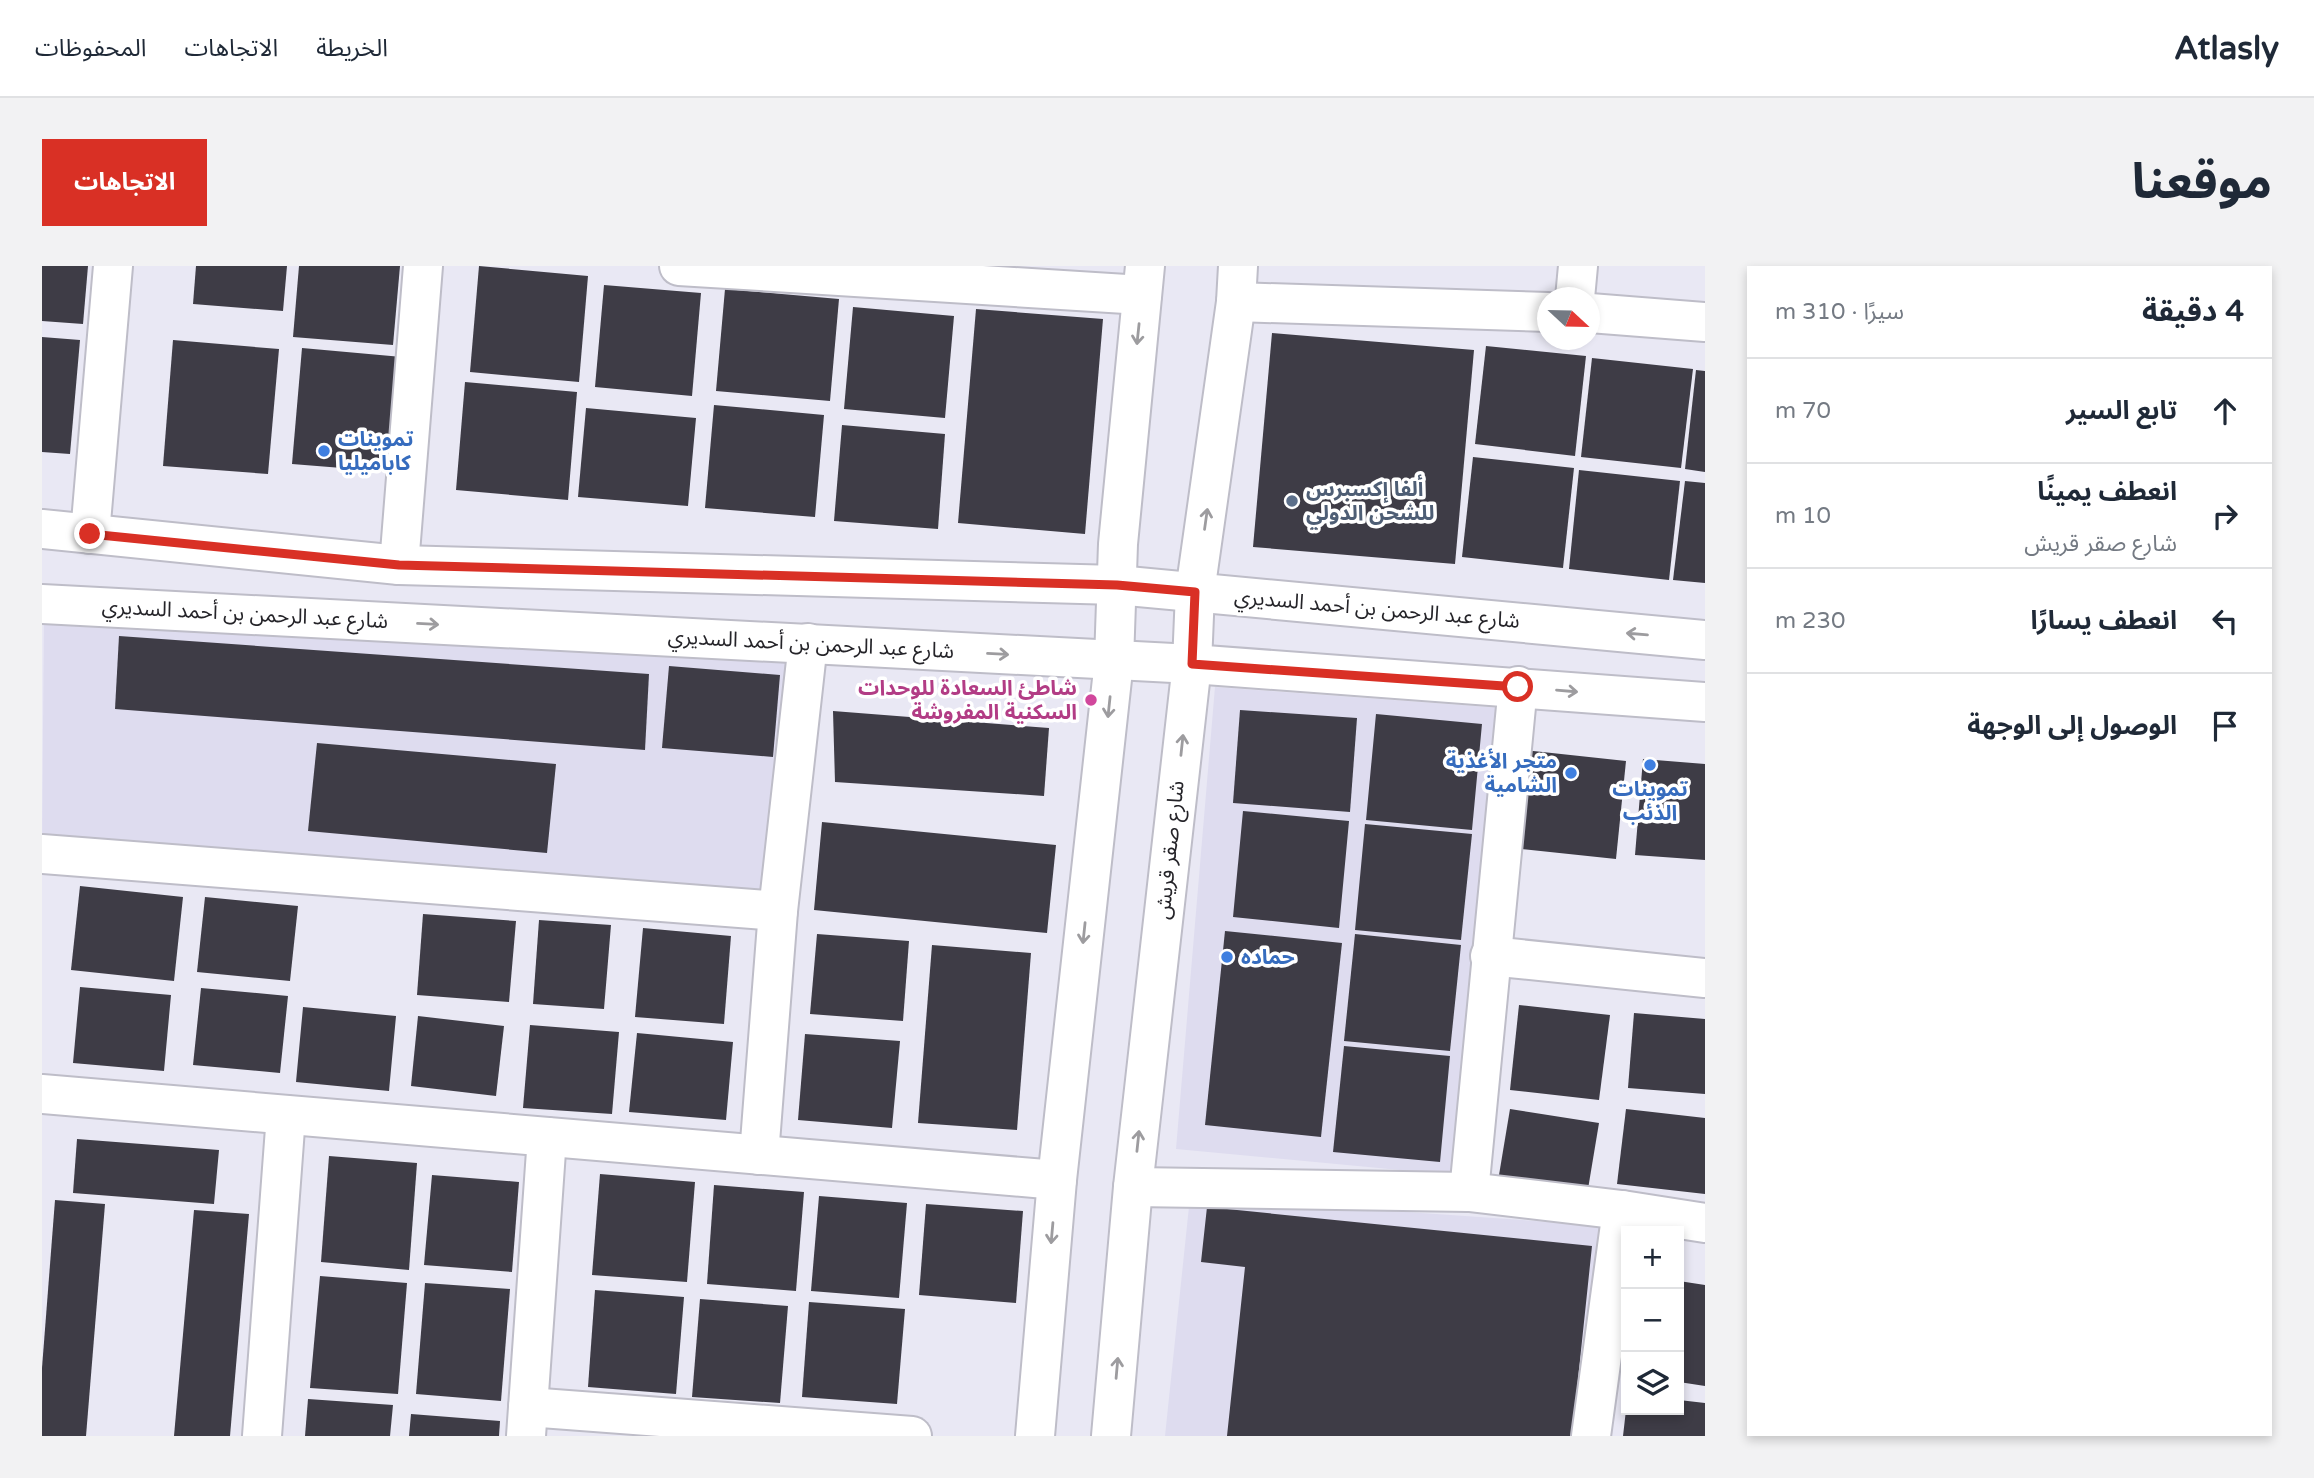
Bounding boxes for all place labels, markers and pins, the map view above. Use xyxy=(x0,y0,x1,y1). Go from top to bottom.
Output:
place label: تموينات كاباميليا xyxy=(338,427,414,476)
marker: تموينات كاباميليا xyxy=(316,443,332,459)
place label: ألفا إكسبرس للشحن الدولي xyxy=(1306,474,1434,529)
marker: ألفا إكسبرس للشحن الدولي xyxy=(1284,493,1300,509)
place label: شاطئ السعادة للوحدات السكنية المفروشة xyxy=(858,676,1077,725)
marker: شاطئ السعادة للوحدات السكنية المفروشة xyxy=(1083,692,1099,708)
place label: متجر الأغذية الشامية xyxy=(1446,748,1557,798)
marker: تموينات الذئب xyxy=(1642,757,1658,773)
marker: متجر الأغذية الشامية xyxy=(1563,765,1579,781)
place label: تموينات الذئب xyxy=(1612,777,1688,826)
place label: حماده xyxy=(1241,945,1295,970)
marker: حماده xyxy=(1219,949,1235,965)

